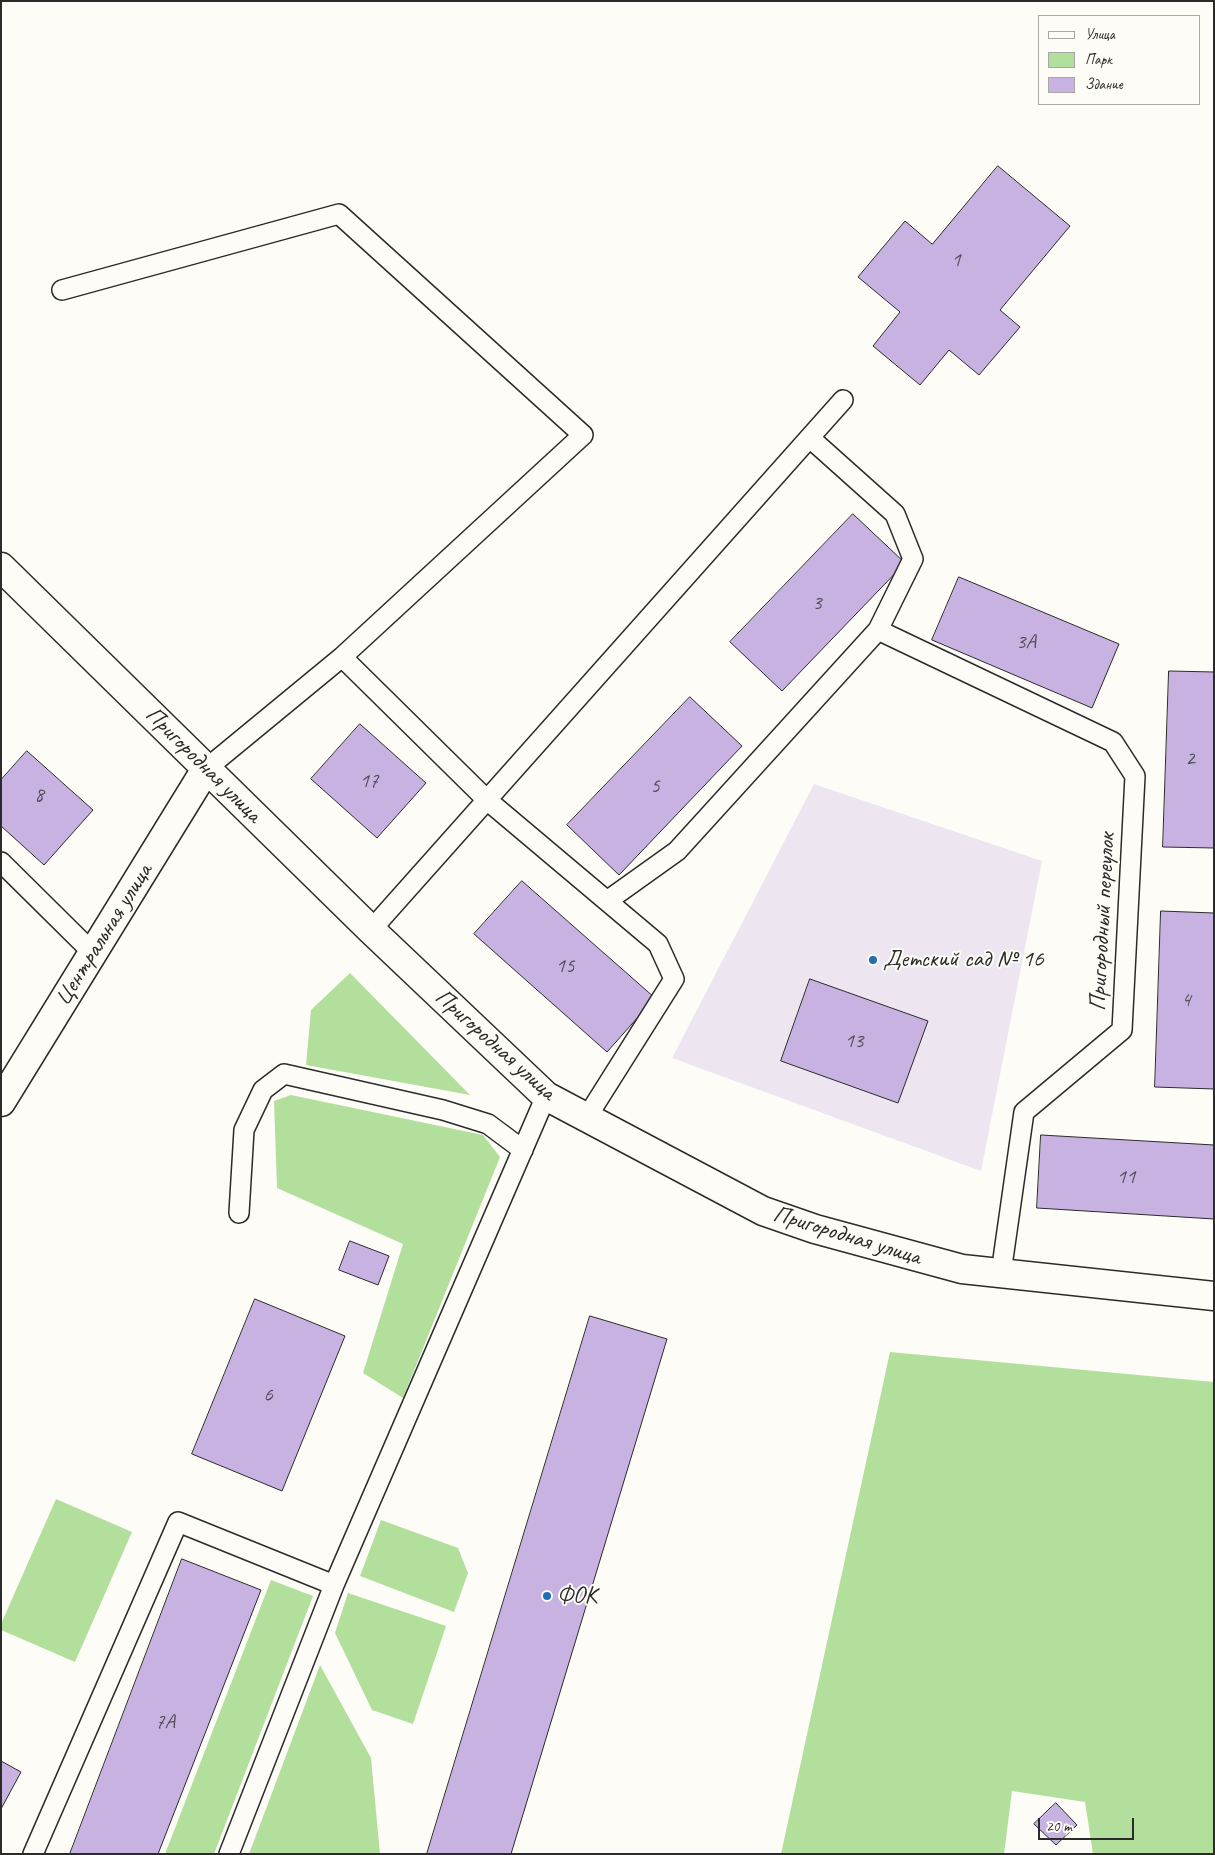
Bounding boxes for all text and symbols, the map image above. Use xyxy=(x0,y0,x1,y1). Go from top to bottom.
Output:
legend xyxy=(1038,15,1200,105)
text: Улица xyxy=(1085,25,1115,44)
text: Парк xyxy=(1085,50,1112,69)
text: Здание xyxy=(1085,75,1123,94)
house number: 1 xyxy=(951,247,961,273)
house number: 3 xyxy=(812,590,822,616)
house number: 3А xyxy=(1016,629,1036,655)
street label: Пригородная улица xyxy=(139,701,267,829)
house number: 2 xyxy=(1185,746,1195,772)
house number: 17 xyxy=(360,768,378,794)
house number: 5 xyxy=(650,773,660,799)
house number: 8 xyxy=(34,782,44,808)
street label: Пригородный переулок xyxy=(1084,832,1122,1012)
street label: Центральная улица xyxy=(49,859,159,1011)
place label: Детский сад № 16 xyxy=(883,946,1044,974)
house number: 15 xyxy=(556,953,574,979)
marker: Детский сад № 16 xyxy=(867,954,879,966)
street label: Пригородная улица xyxy=(429,983,561,1107)
house number: 4 xyxy=(1181,987,1191,1013)
house number: 13 xyxy=(845,1028,863,1054)
house number: 11 xyxy=(1117,1164,1135,1190)
street label: Пригородная улица xyxy=(770,1200,924,1272)
house number: 6 xyxy=(263,1382,273,1408)
place label: ФОК xyxy=(557,1582,596,1610)
marker: ФОК xyxy=(541,1590,553,1602)
house number: 7А xyxy=(155,1709,175,1735)
scale bar xyxy=(1040,1808,1136,1840)
text: 20 m xyxy=(1046,1817,1072,1836)

